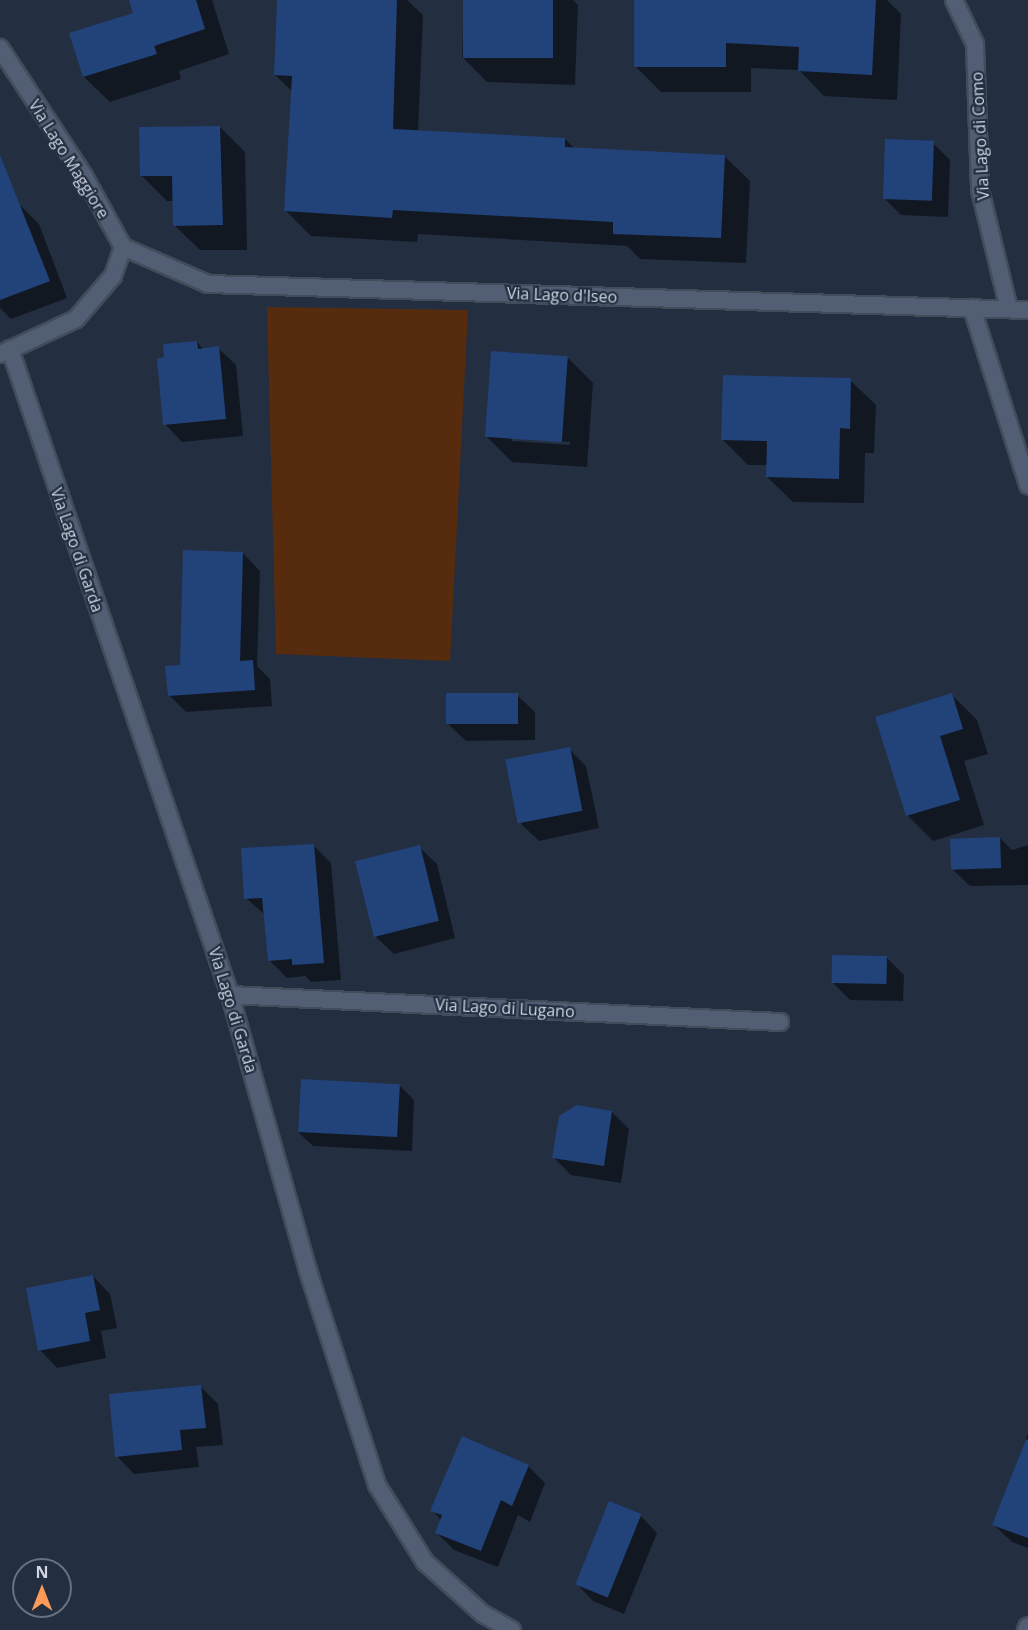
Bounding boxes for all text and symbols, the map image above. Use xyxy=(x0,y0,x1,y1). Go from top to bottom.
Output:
street label: Via Lago di Como xyxy=(967,71,993,201)
street label: Via Lago Maggiore xyxy=(25,96,113,222)
street label: Via Lago d'Iseo xyxy=(507,283,617,307)
street label: Via Lago di Garda xyxy=(47,485,107,615)
street label: Via Lago di Garda xyxy=(205,945,261,1075)
street label: Via Lago di Lugano xyxy=(435,995,575,1021)
north arrow xyxy=(12,1558,72,1618)
text: N xyxy=(35,1561,49,1583)

